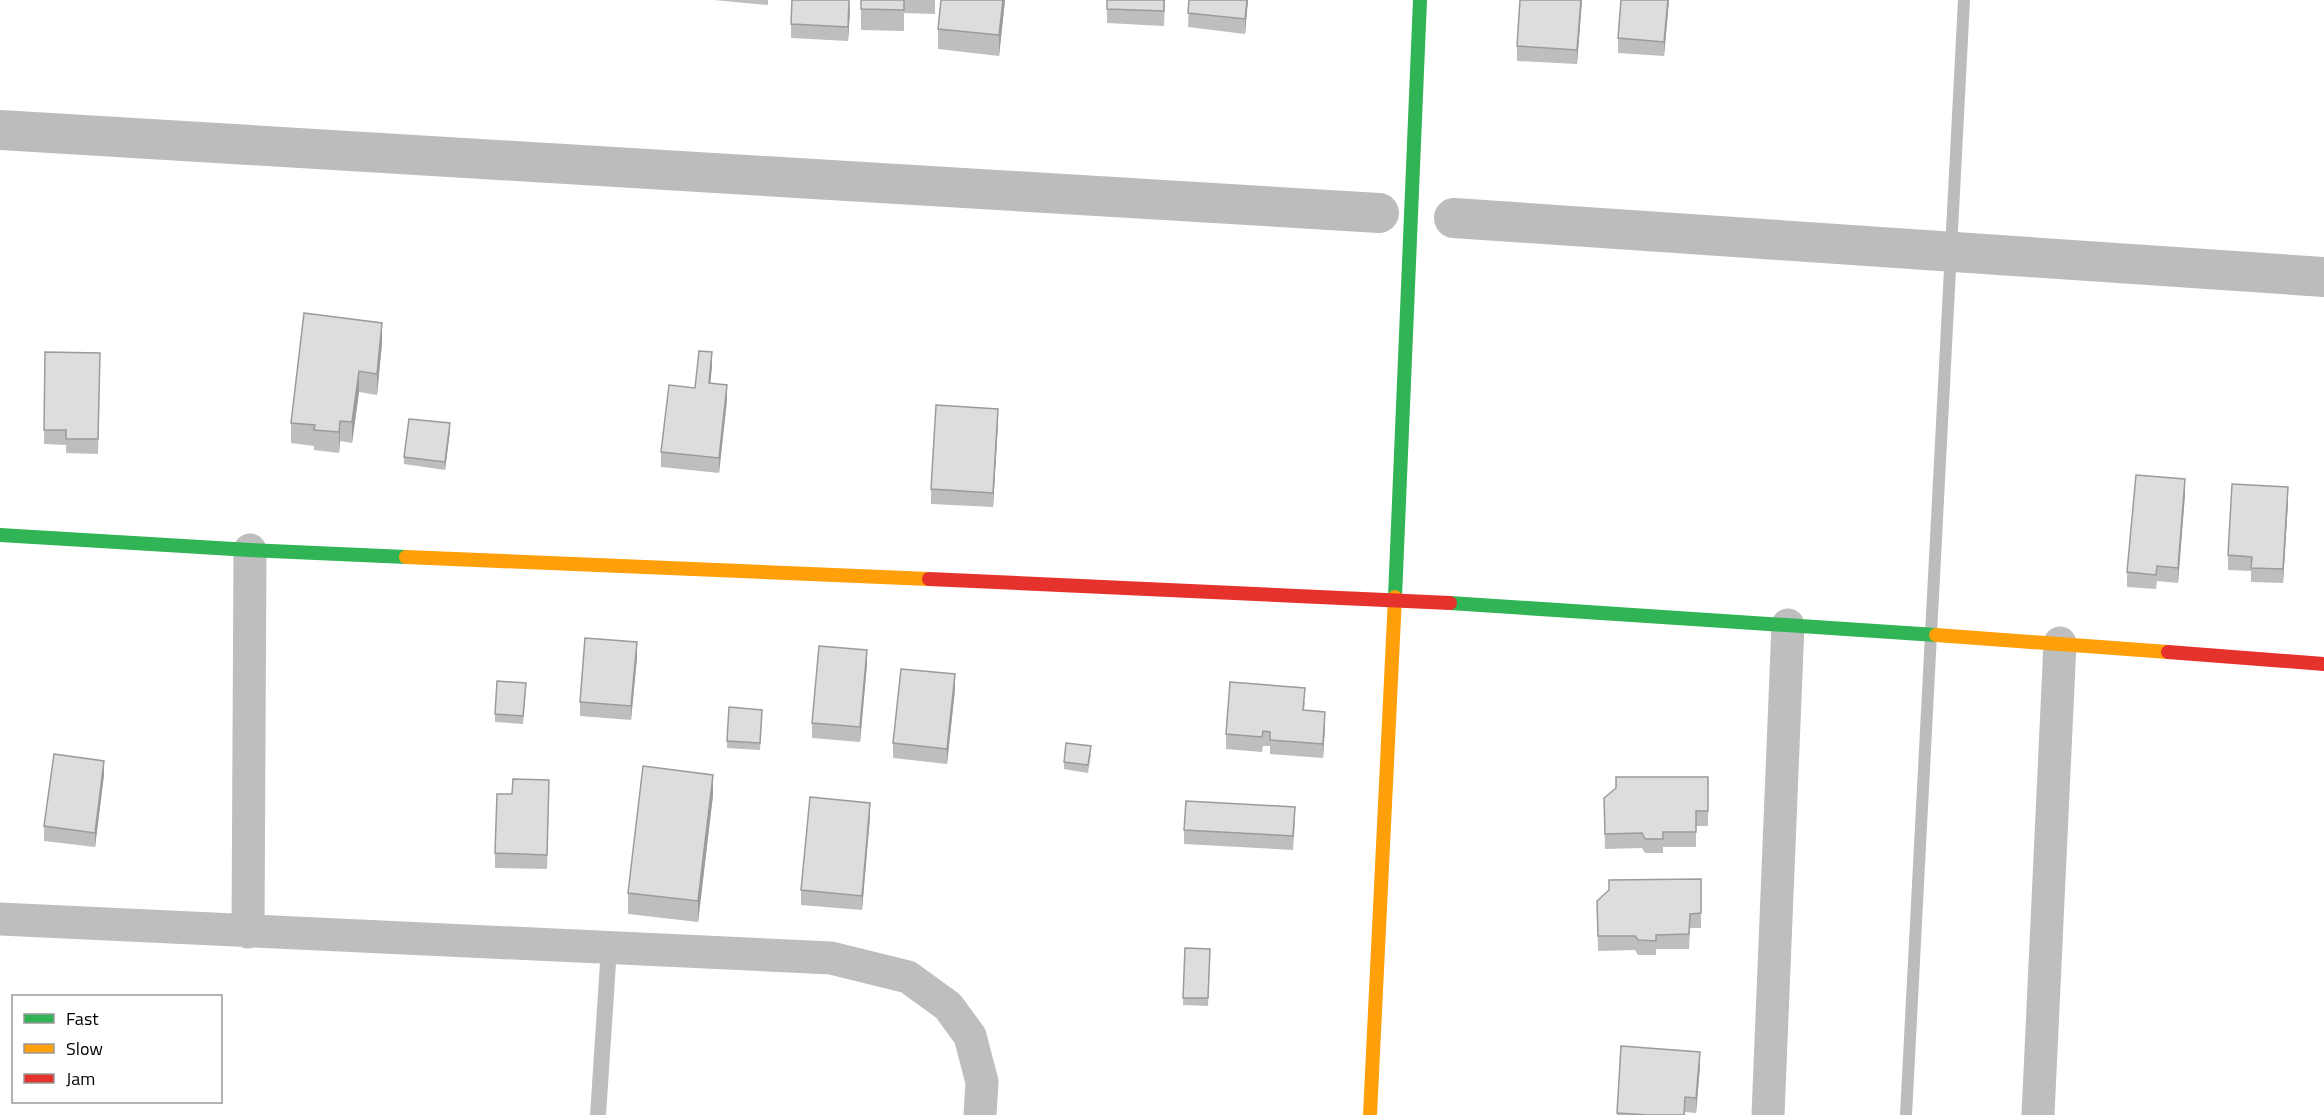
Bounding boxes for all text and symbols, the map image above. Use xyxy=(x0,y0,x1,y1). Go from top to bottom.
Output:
legend xyxy=(12,995,222,1103)
text: Fast xyxy=(66,1005,99,1032)
text: Slow xyxy=(66,1035,103,1062)
text: Jam xyxy=(66,1065,95,1092)

